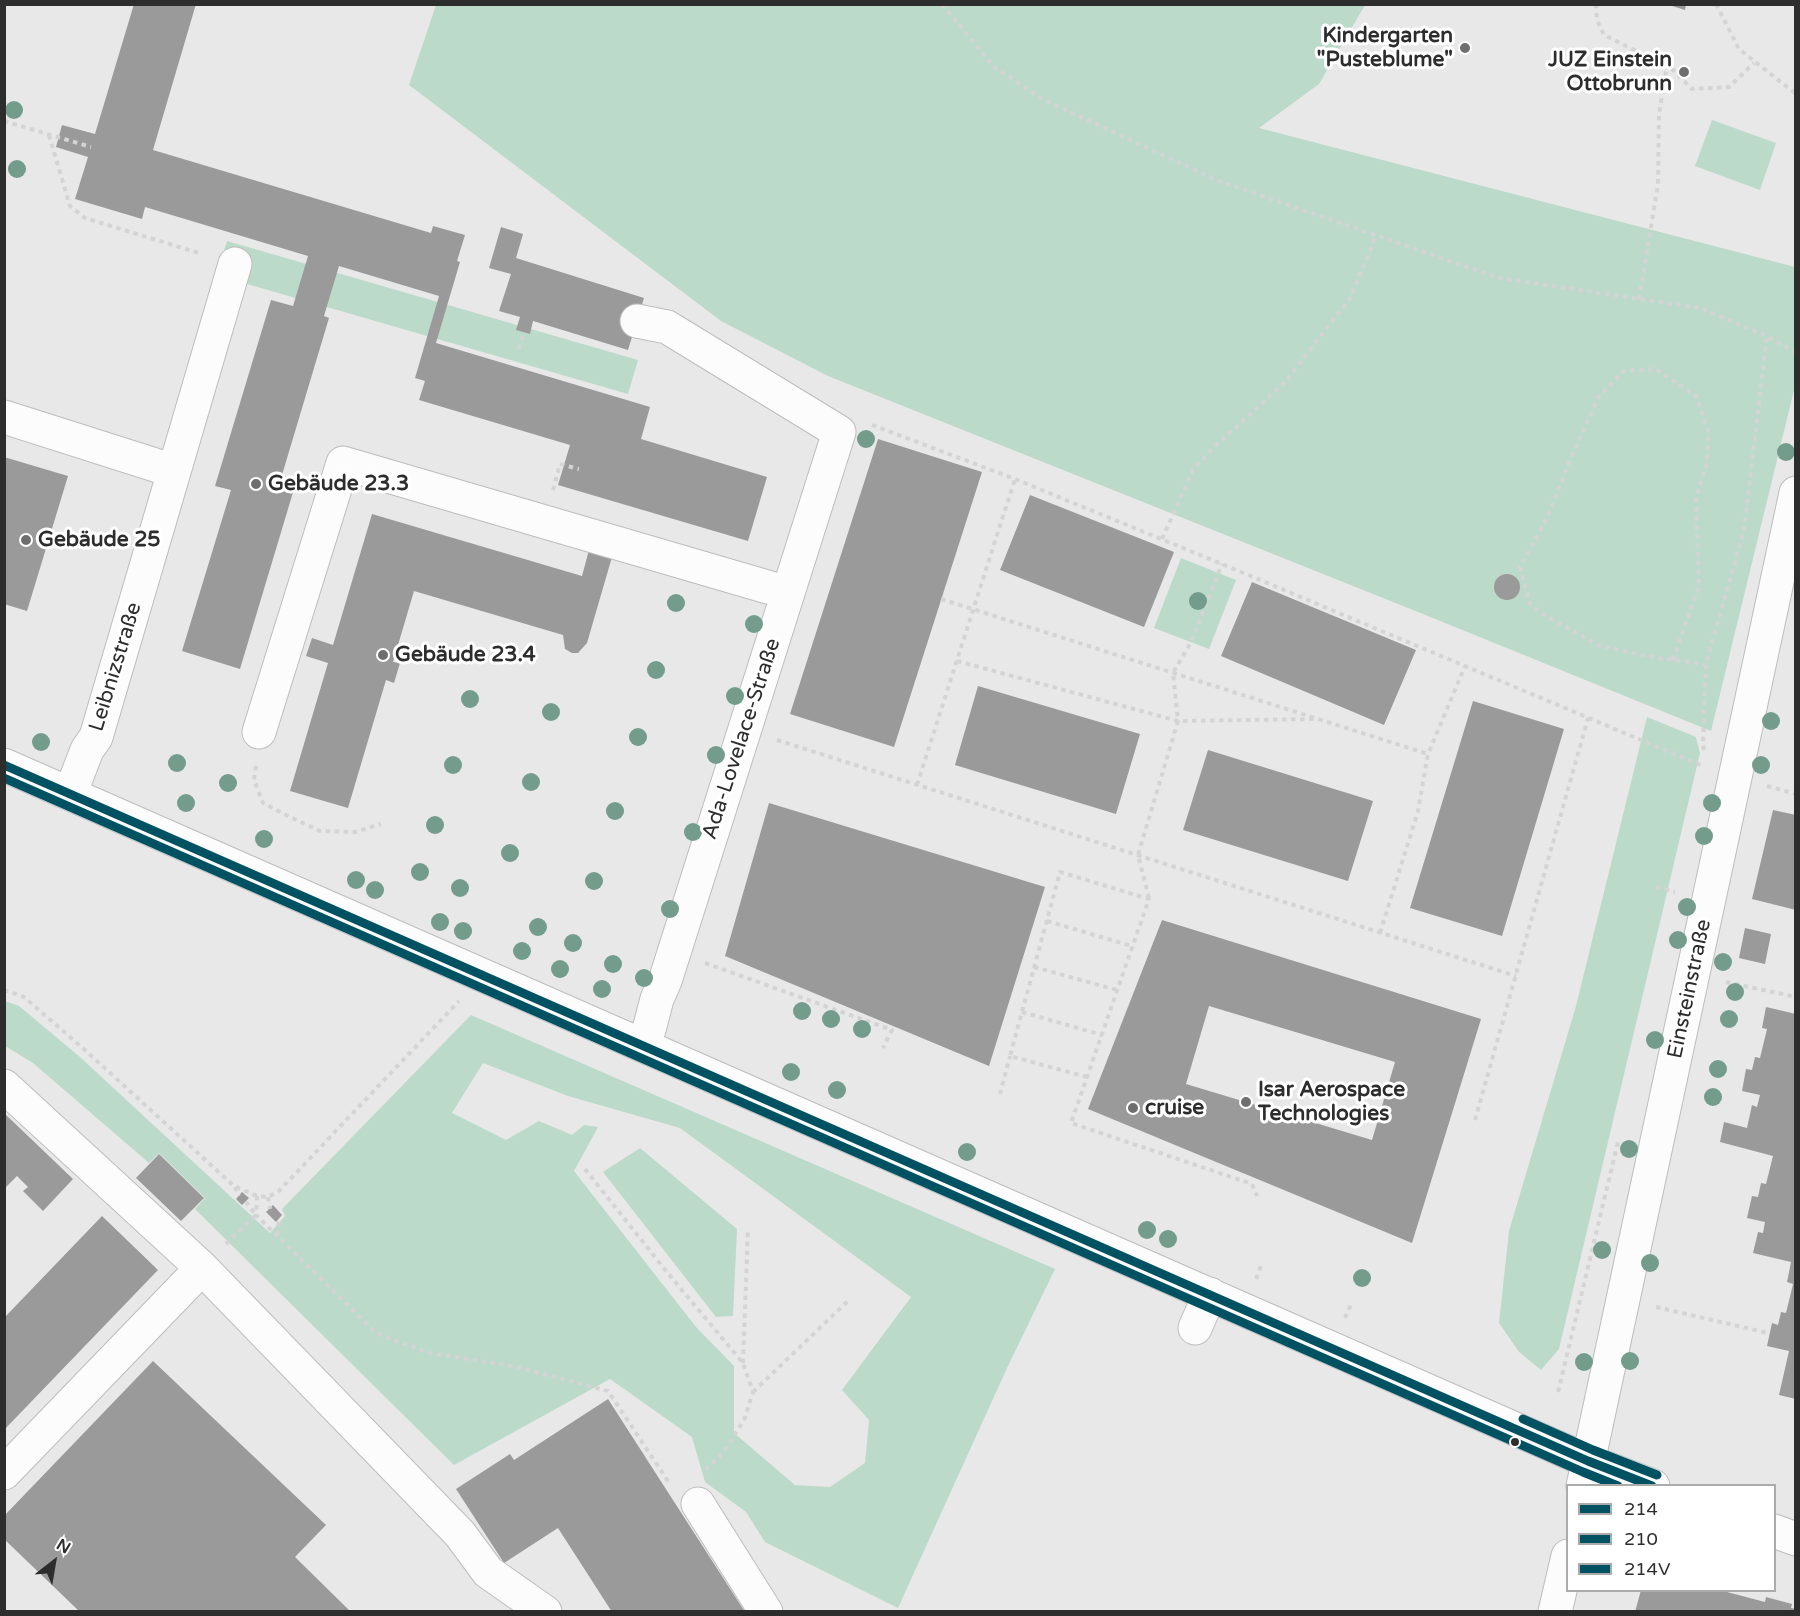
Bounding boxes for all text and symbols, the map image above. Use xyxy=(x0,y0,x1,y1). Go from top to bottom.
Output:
place label: Kindergarten "Pusteblume" xyxy=(1317,23,1453,73)
marker: Kindergarten "Pusteblume" xyxy=(1458,41,1472,55)
place label: JUZ Einstein Ottobrunn xyxy=(1548,47,1672,97)
marker: JUZ Einstein Ottobrunn xyxy=(1677,65,1691,79)
place label: Gebäude 23.3 xyxy=(268,471,409,497)
marker: Gebäude 23.3 xyxy=(249,477,263,491)
place label: Gebäude 25 xyxy=(38,527,161,553)
marker: Gebäude 25 xyxy=(19,533,33,547)
street label: Leibnizstraße xyxy=(84,600,148,734)
street label: Ada-Lovelace-Straße xyxy=(698,635,786,843)
place label: Gebäude 23.4 xyxy=(395,642,536,668)
marker: Gebäude 23.4 xyxy=(376,648,390,662)
street label: Einsteinstraße xyxy=(1663,917,1717,1061)
place label: Isar Aerospace Technologies xyxy=(1258,1077,1405,1127)
place label: cruise xyxy=(1145,1095,1204,1121)
marker: Isar Aerospace Technologies xyxy=(1239,1095,1253,1109)
marker: cruise xyxy=(1126,1101,1140,1115)
unlabelled marker xyxy=(1509,1436,1521,1448)
legend xyxy=(1566,1484,1776,1592)
text: 214 xyxy=(1624,1498,1658,1520)
text: 210 xyxy=(1624,1528,1658,1550)
north arrow xyxy=(24,1532,84,1592)
text: N xyxy=(53,1535,74,1558)
text: 214V xyxy=(1624,1558,1670,1580)

